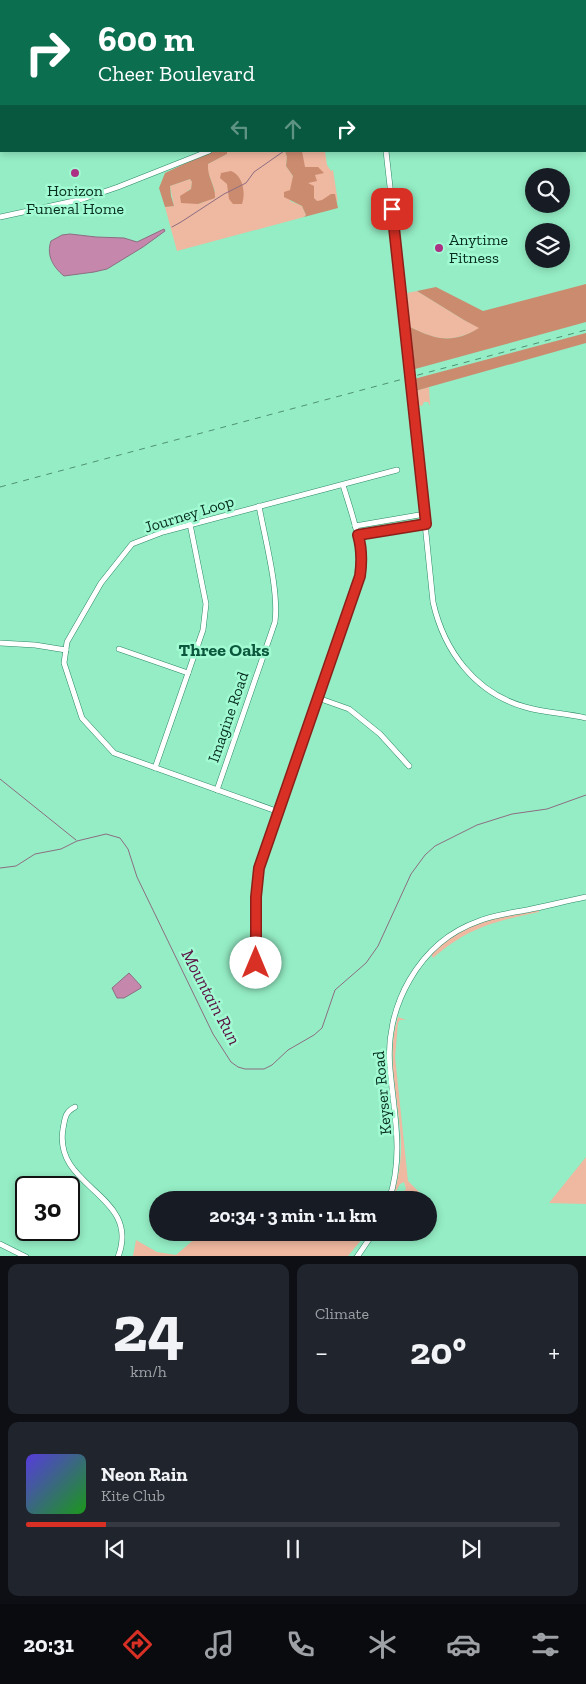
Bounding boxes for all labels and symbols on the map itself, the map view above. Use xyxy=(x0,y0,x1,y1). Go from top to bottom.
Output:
marker: Horizon Funeral Home xyxy=(69,167,81,179)
place label: Horizon Funeral Home xyxy=(26,181,124,218)
pin xyxy=(371,188,413,230)
place label: Anytime Fitness xyxy=(449,230,508,267)
marker: Anytime Fitness xyxy=(433,242,445,254)
street label: Journey Loop xyxy=(142,491,236,537)
district label: Three Oaks xyxy=(178,639,270,661)
street label: Imagine Road xyxy=(204,669,252,765)
position arrow xyxy=(229,936,281,988)
water label: Mountain Run xyxy=(177,945,245,1049)
street label: Keyser Road xyxy=(369,1050,395,1136)
speed limit sign: 30 xyxy=(15,1176,80,1241)

